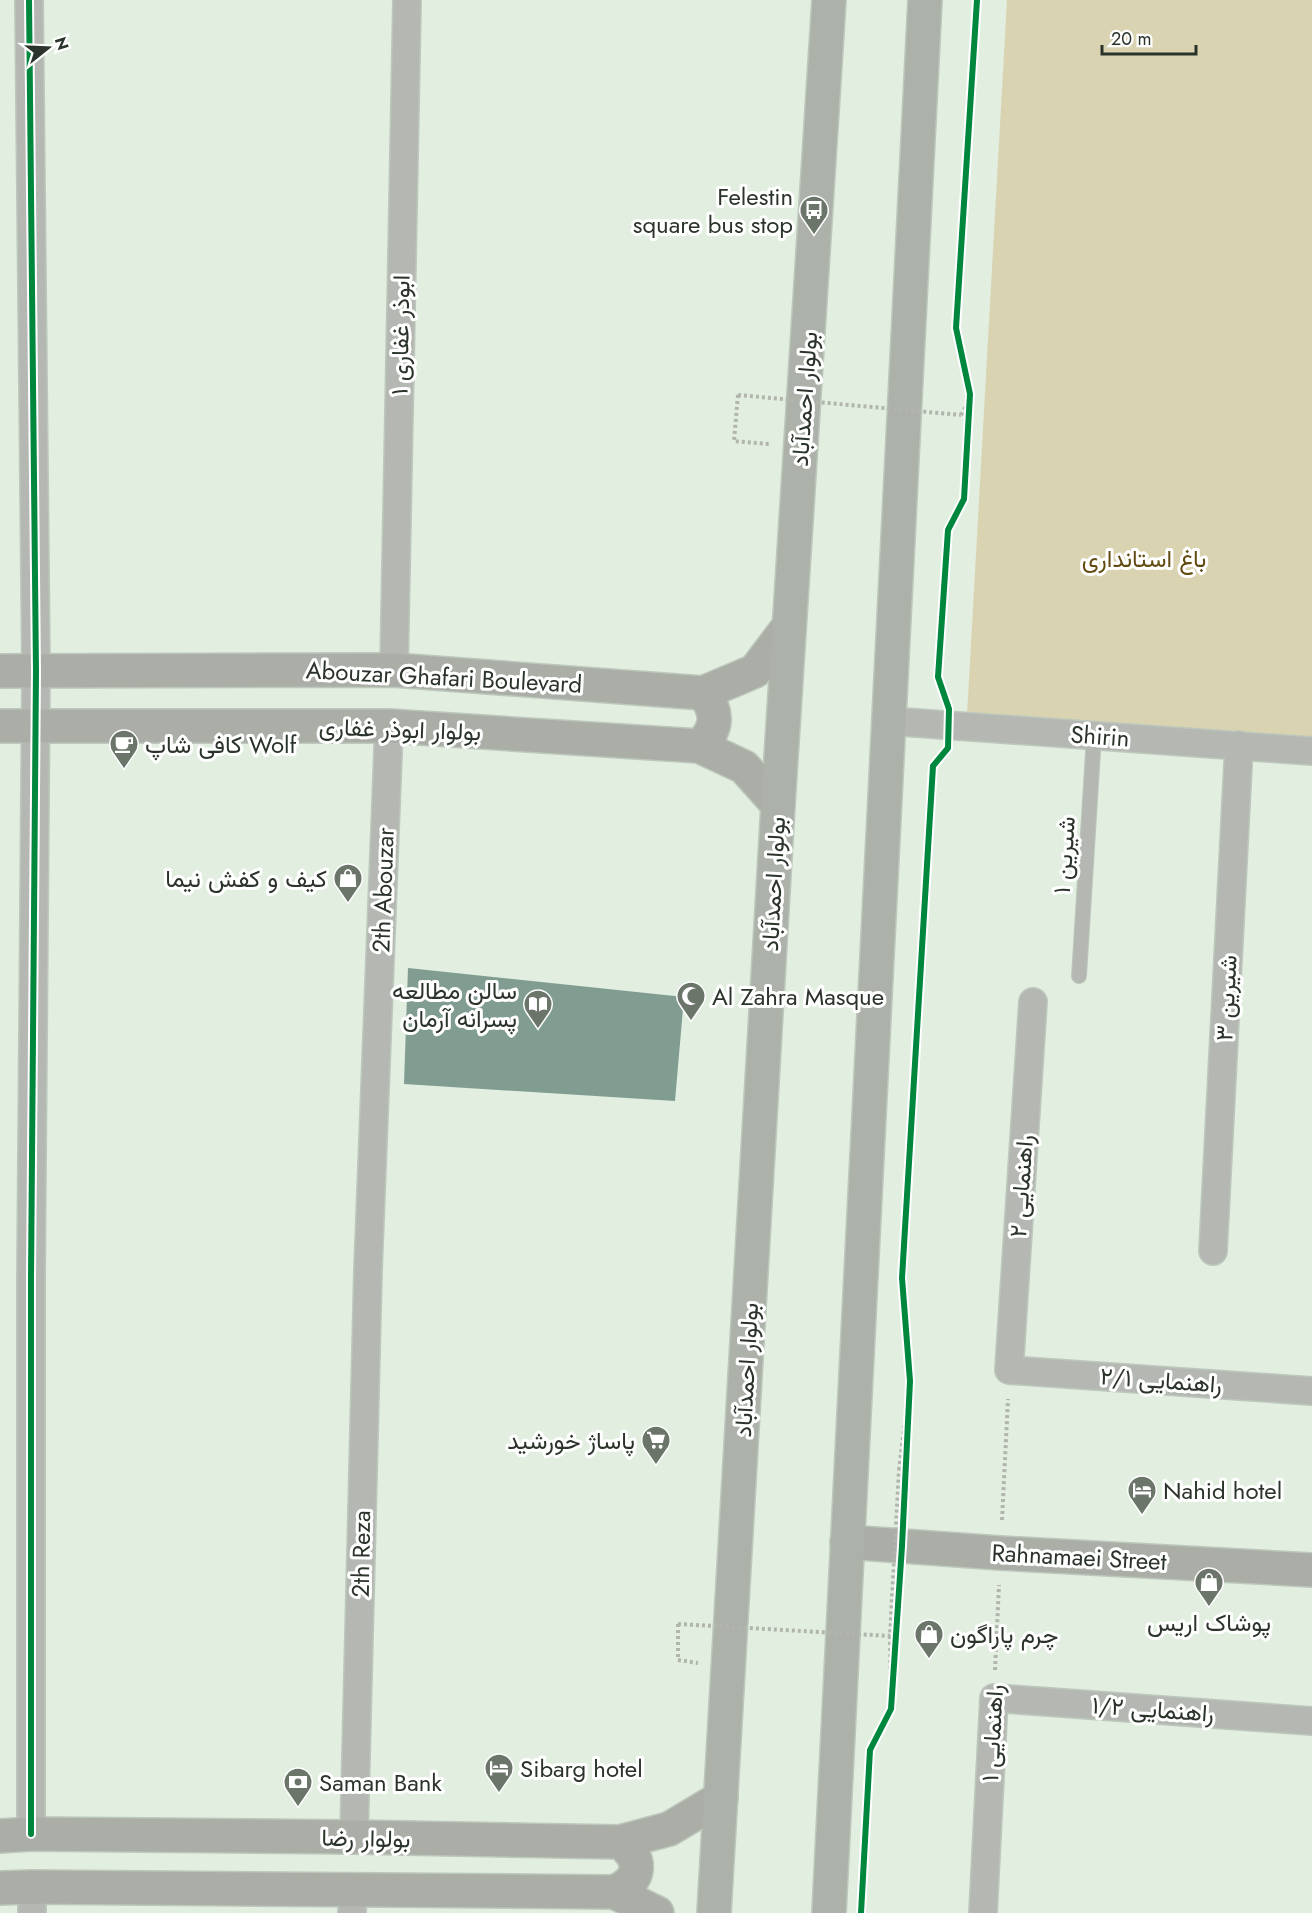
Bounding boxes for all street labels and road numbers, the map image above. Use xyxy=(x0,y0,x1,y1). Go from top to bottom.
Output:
street label: ابوذر غفاری ۱ xyxy=(381,275,419,395)
street label: بولوار احمدآباد xyxy=(782,330,826,468)
street label: Abouzar Ghafari Boulevard xyxy=(305,652,583,702)
street label: بولوار ابوذر غفاری xyxy=(318,709,482,749)
street label: Shirin xyxy=(1069,716,1131,756)
street label: شیرین ۱ xyxy=(1044,815,1084,895)
street label: بولوار احمدآباد xyxy=(752,816,794,952)
street label: 2th Abouzar xyxy=(363,826,403,953)
street label: شیرین ۳ xyxy=(1206,954,1246,1042)
street label: راهنمایی ۲ xyxy=(1000,1133,1042,1239)
street label: بولوار احمدآباد xyxy=(725,1302,767,1438)
street label: راهنمایی ۲/۱ xyxy=(1099,1358,1223,1402)
street label: 2th Reza xyxy=(343,1510,379,1598)
street label: Rahnamaei Street xyxy=(991,1535,1168,1579)
street label: راهنمایی ۱ xyxy=(972,1683,1012,1783)
street label: راهنمایی ۱/۲ xyxy=(1091,1687,1215,1731)
street label: بولوار رضا xyxy=(321,1820,411,1856)

